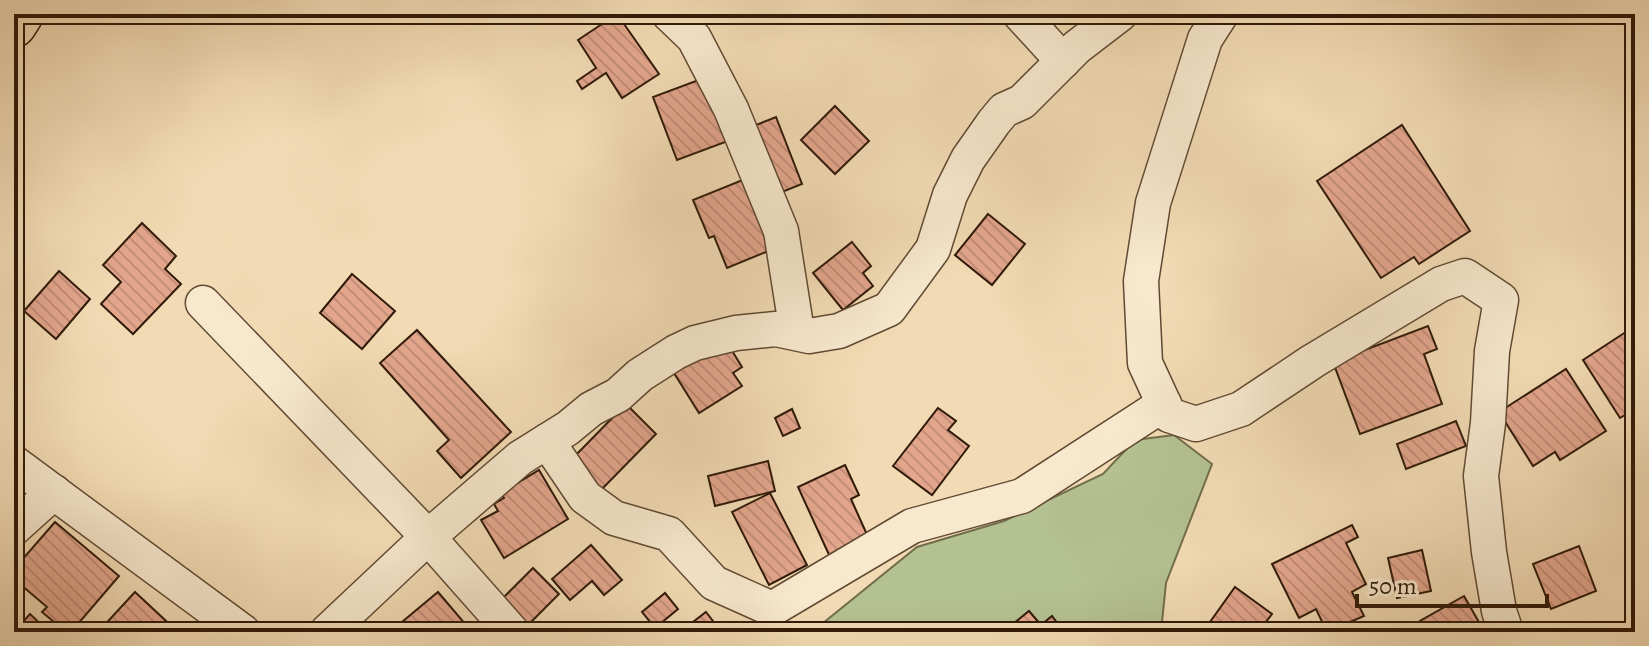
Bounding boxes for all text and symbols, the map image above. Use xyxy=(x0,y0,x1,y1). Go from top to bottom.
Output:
scale bar xyxy=(1357,558,1547,608)
text: 50 m xyxy=(1369,570,1417,602)

